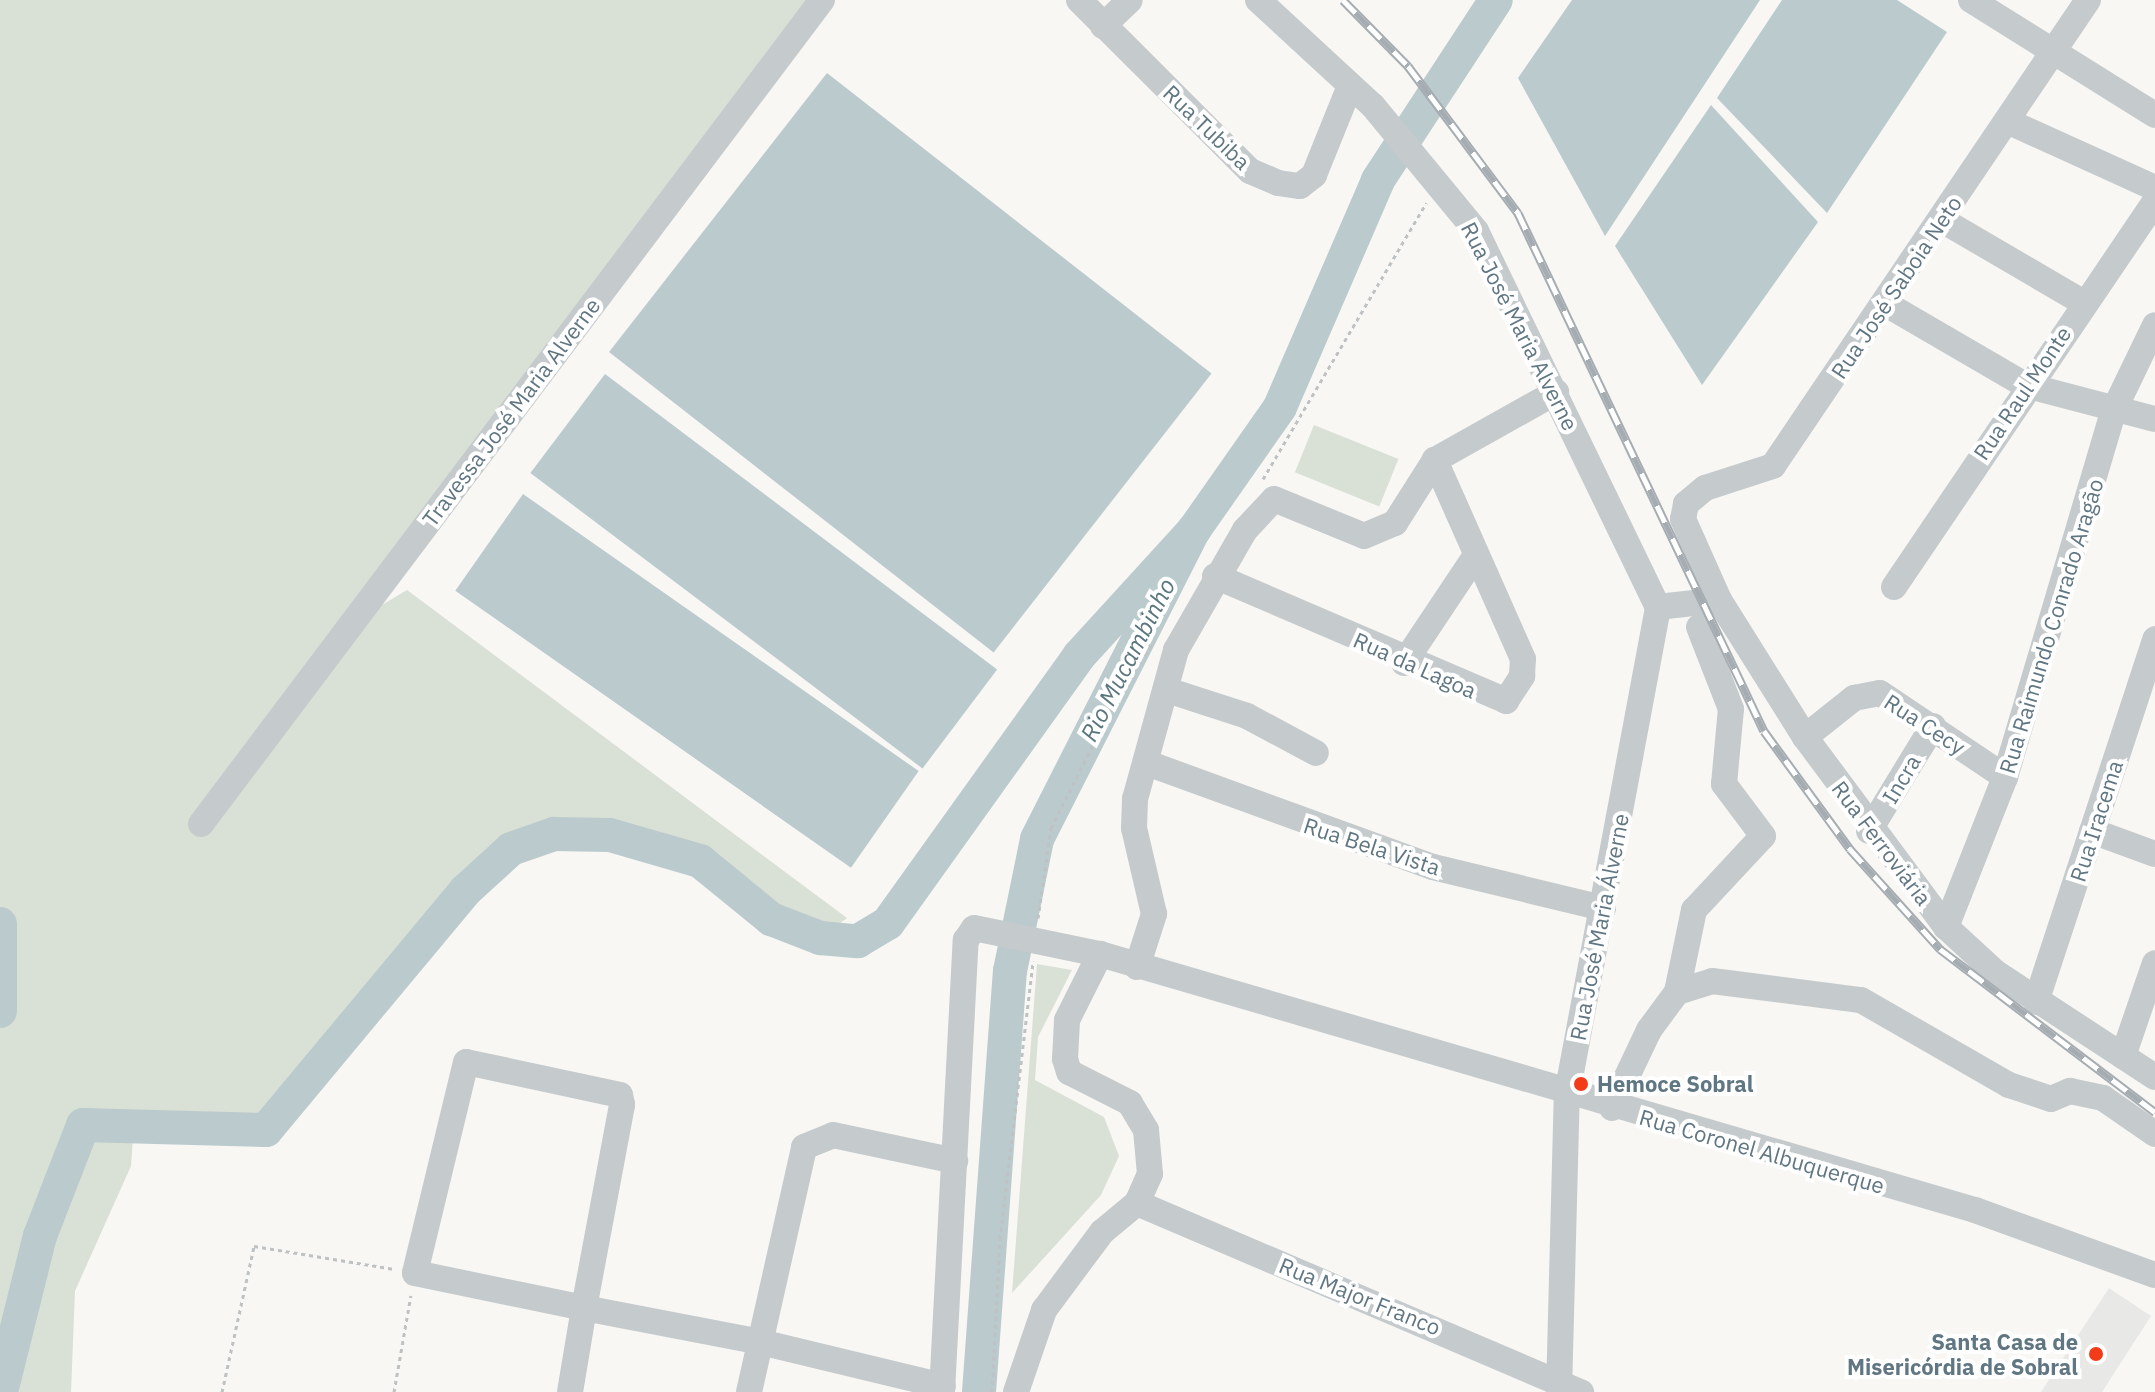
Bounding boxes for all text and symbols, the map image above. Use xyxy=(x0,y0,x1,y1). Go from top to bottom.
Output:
street label: Rua Tubiba xyxy=(1158,79,1256,175)
street label: Rua José Saboia Neto xyxy=(1825,191,1967,383)
street label: Rua José Maria Alverne xyxy=(1456,217,1584,435)
street label: Travessa José Maria Alverne xyxy=(417,293,605,531)
street label: Rua Raul Monte xyxy=(1968,321,2076,465)
street label: Rua Raimundo Conrado Aragão xyxy=(1993,475,2109,777)
water label: Rio Mucambinho xyxy=(1075,574,1181,746)
street label: Rua da Lagoa xyxy=(1350,626,1480,704)
street label: Rua Cecy xyxy=(1880,688,1970,760)
street label: Incra xyxy=(1876,750,1926,808)
street label: Rua Iracema xyxy=(2064,757,2128,885)
street label: Rua Ferroviária xyxy=(1827,776,1937,910)
street label: Rua José Maria Álverne xyxy=(1564,811,1634,1043)
street label: Rua Bela Vista xyxy=(1300,812,1444,880)
place label: Hemoce Sobral xyxy=(1597,1071,1753,1097)
marker: Hemoce Sobral xyxy=(1572,1075,1590,1093)
street label: Rua Coronel Albuquerque xyxy=(1637,1103,1887,1199)
street label: Rua Major Franco xyxy=(1276,1252,1444,1340)
place label: Santa Casa de Misericórdia de Sobral xyxy=(1847,1328,2078,1380)
marker: Santa Casa de Misericórdia de Sobral xyxy=(2085,1343,2107,1365)

